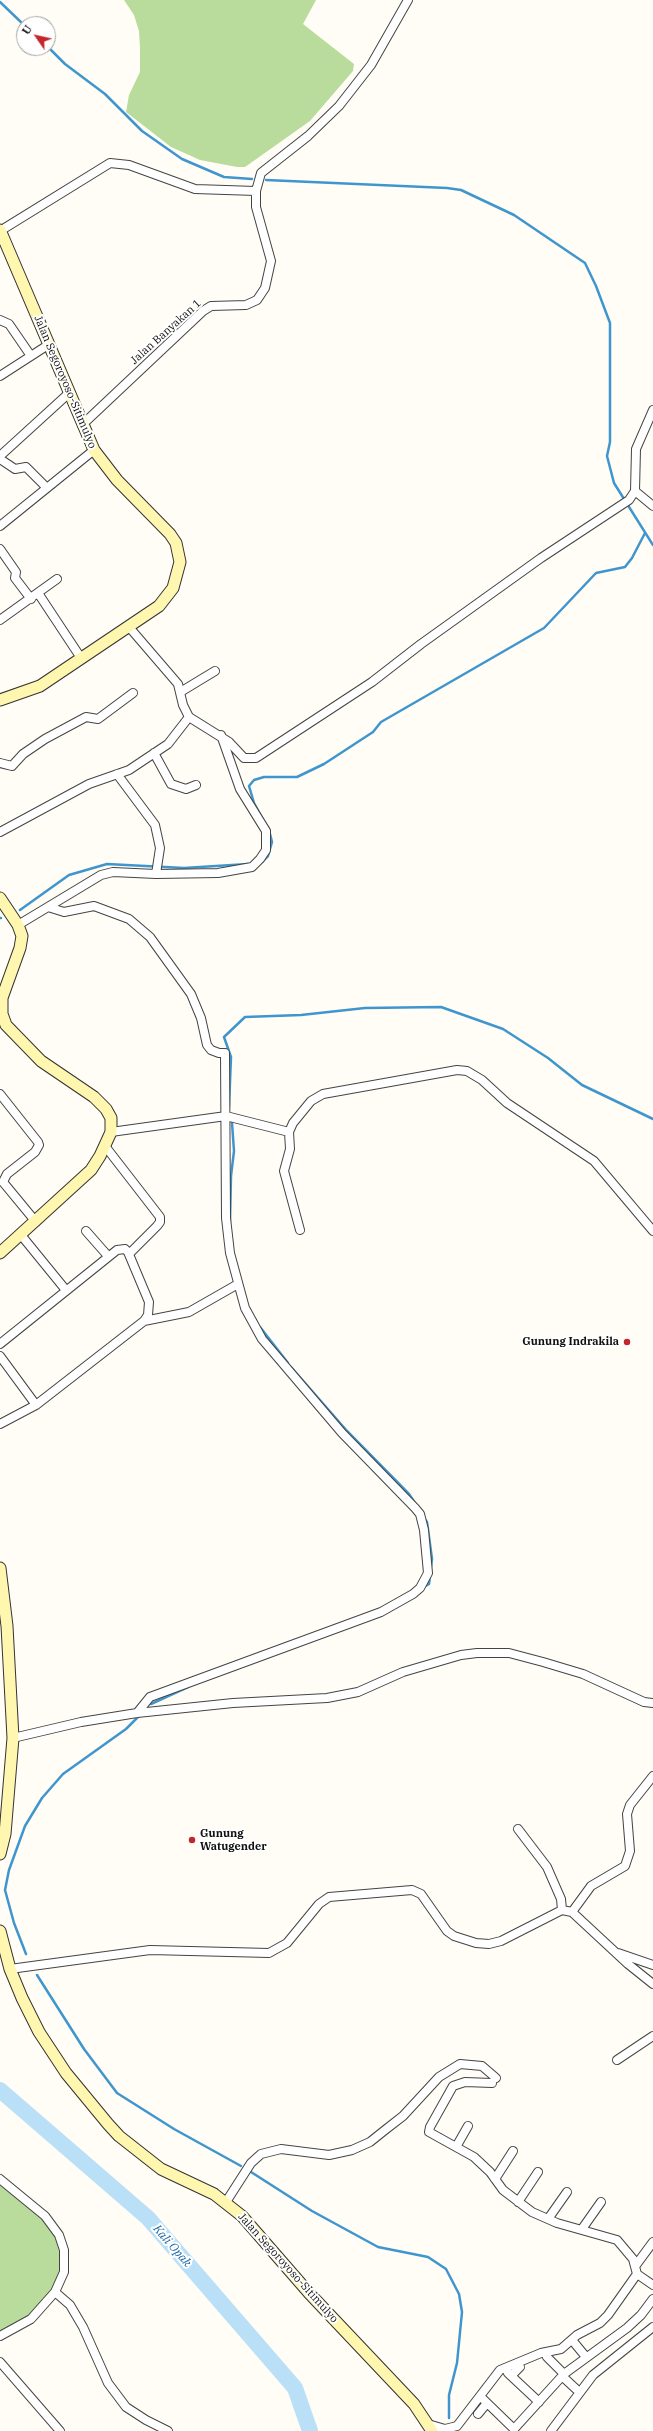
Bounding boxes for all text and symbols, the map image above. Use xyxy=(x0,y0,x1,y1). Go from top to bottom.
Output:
north arrow xyxy=(16,16,56,56)
text: U xyxy=(19,22,35,37)
street label: Jalan Banyakan 1 xyxy=(128,297,204,367)
street label: Jalan Segoroyoso-Sitimulyo xyxy=(31,314,99,450)
place label: Gunung Indrakila xyxy=(522,1335,619,1349)
marker: Gunung Indrakila xyxy=(622,1337,632,1347)
place label: Gunung Watugender xyxy=(200,1827,267,1853)
marker: Gunung Watugender xyxy=(187,1835,197,1845)
street label: Jalan Segoroyoso-Sitimulyo xyxy=(235,2210,341,2326)
water label: Kali Opak xyxy=(150,2222,194,2270)

